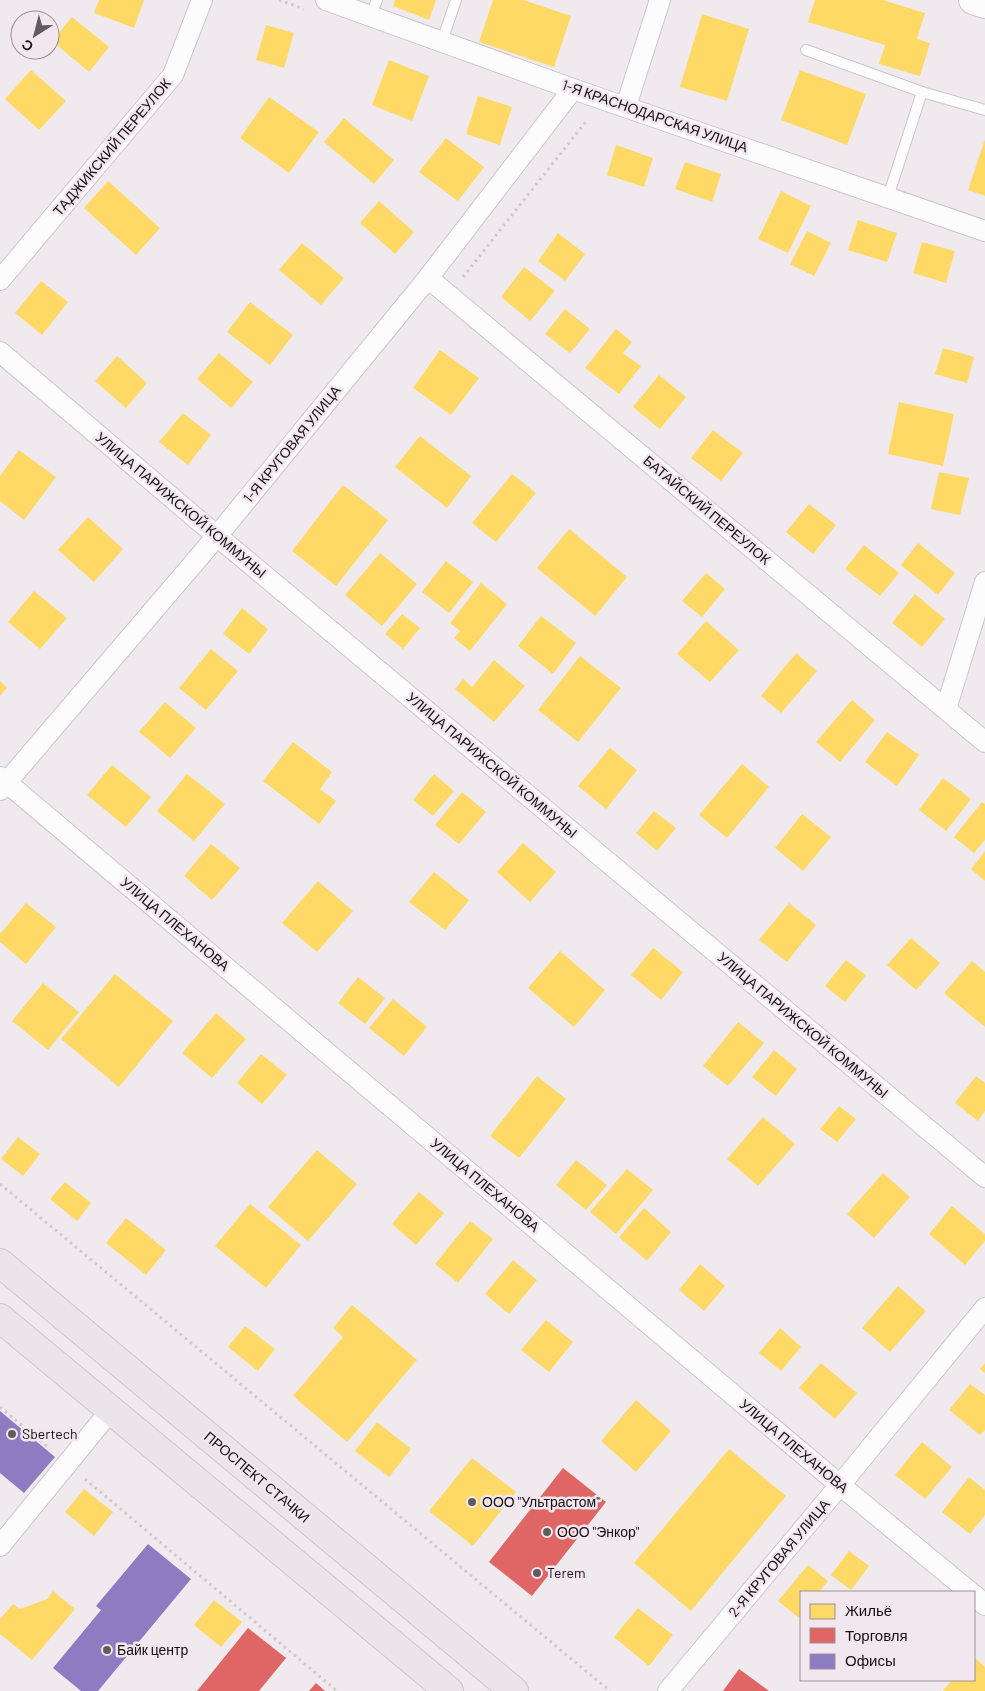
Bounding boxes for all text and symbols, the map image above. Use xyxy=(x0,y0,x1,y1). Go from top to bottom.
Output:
north arrow xyxy=(10,10,60,60)
text: С xyxy=(18,36,36,56)
street label: ТАДЖИКСКИЙ ПЕРЕУЛОК xyxy=(49,74,175,219)
street label: 1-Я КРАСНОДАРСКАЯ УЛИЦА xyxy=(560,76,751,156)
street label: 1-Я КРУГОВАЯ УЛИЦА xyxy=(239,381,344,506)
street label: УЛИЦА ПАРИЖСКОЙ КОММУНЫ xyxy=(93,428,270,581)
street label: БАТАЙСКИЙ ПЕРЕУЛОК xyxy=(640,452,775,568)
street label: УЛИЦА ПАРИЖСКОЙ КОММУНЫ xyxy=(404,688,581,841)
street label: УЛИЦА ПЛЕХАНОВА xyxy=(118,873,234,974)
street label: УЛИЦА ПАРИЖСКОЙ КОММУНЫ xyxy=(715,948,892,1101)
street label: УЛИЦА ПЛЕХАНОВА xyxy=(428,1134,544,1235)
street label: УЛИЦА ПЛЕХАНОВА xyxy=(737,1395,853,1496)
place label: Sbertech xyxy=(22,1425,78,1442)
marker: Sbertech xyxy=(6,1428,18,1440)
street label: ПРОСПЕКТ СТАЧКИ xyxy=(201,1428,314,1526)
place label: ООО "Ультрастом" xyxy=(482,1493,600,1510)
street label: 2-Я КРУГОВАЯ УЛИЦА xyxy=(724,1495,833,1620)
marker: ООО "Ультрастом" xyxy=(466,1496,478,1508)
place label: ООО "Энкор" xyxy=(557,1523,640,1540)
marker: ООО "Энкор" xyxy=(541,1526,553,1538)
place label: Terem xyxy=(547,1564,586,1581)
marker: Terem xyxy=(531,1567,543,1579)
legend xyxy=(800,1591,975,1681)
text: Жильё xyxy=(845,1601,892,1619)
text: Торговля xyxy=(845,1626,908,1644)
place label: Байк центр xyxy=(117,1641,189,1658)
marker: Байк центр xyxy=(101,1644,113,1656)
text: Офисы xyxy=(845,1651,896,1669)

